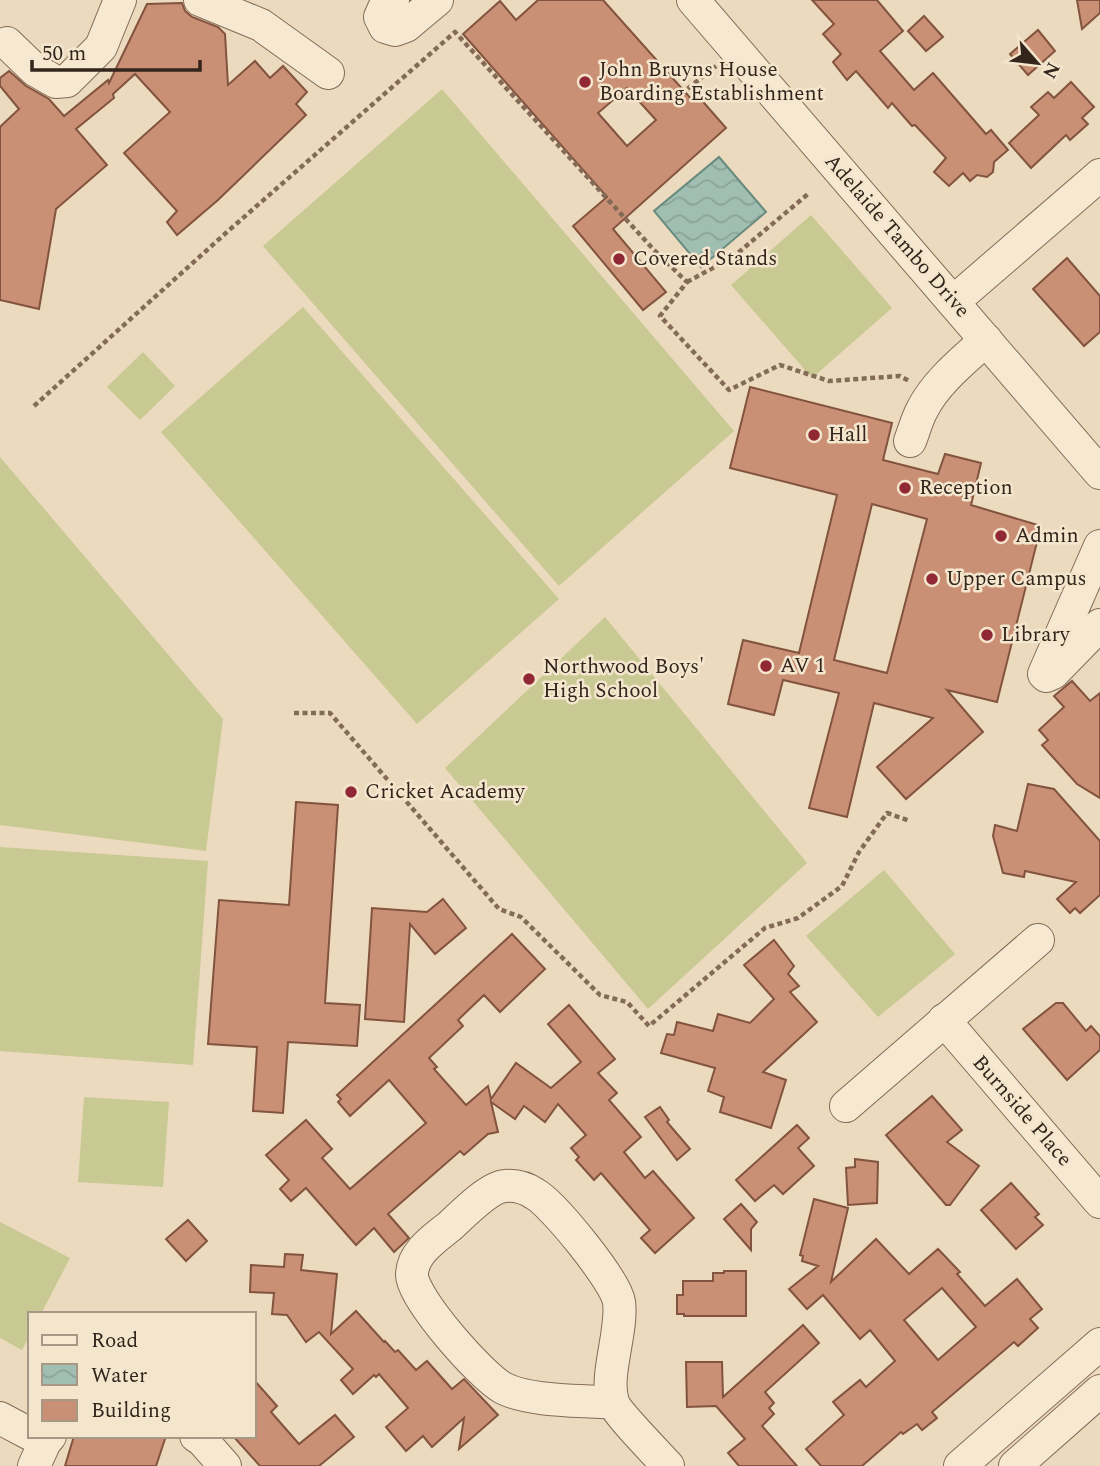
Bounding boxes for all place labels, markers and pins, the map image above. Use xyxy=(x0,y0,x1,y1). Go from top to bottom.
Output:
place label: John Bruyns House Boarding Establishment xyxy=(599,54,824,110)
marker: John Bruyns House Boarding Establishment xyxy=(577,74,593,90)
place label: Covered Stands xyxy=(633,243,777,275)
marker: Covered Stands xyxy=(611,251,627,267)
place label: Hall xyxy=(828,419,868,451)
marker: Hall xyxy=(806,427,822,443)
place label: Reception xyxy=(919,472,1013,504)
marker: Reception xyxy=(897,480,913,496)
place label: Admin xyxy=(1015,520,1079,552)
marker: Admin xyxy=(993,528,1009,544)
place label: Upper Campus xyxy=(946,563,1087,595)
marker: Upper Campus xyxy=(924,571,940,587)
place label: Library xyxy=(1001,619,1071,651)
marker: Library xyxy=(979,627,995,643)
place label: AV 1 xyxy=(780,650,825,682)
place label: Northwood Boys' High School xyxy=(543,651,704,707)
marker: AV 1 xyxy=(758,658,774,674)
marker: Northwood Boys' High School xyxy=(521,671,537,687)
place label: Cricket Academy xyxy=(365,776,526,808)
marker: Cricket Academy xyxy=(343,784,359,800)

